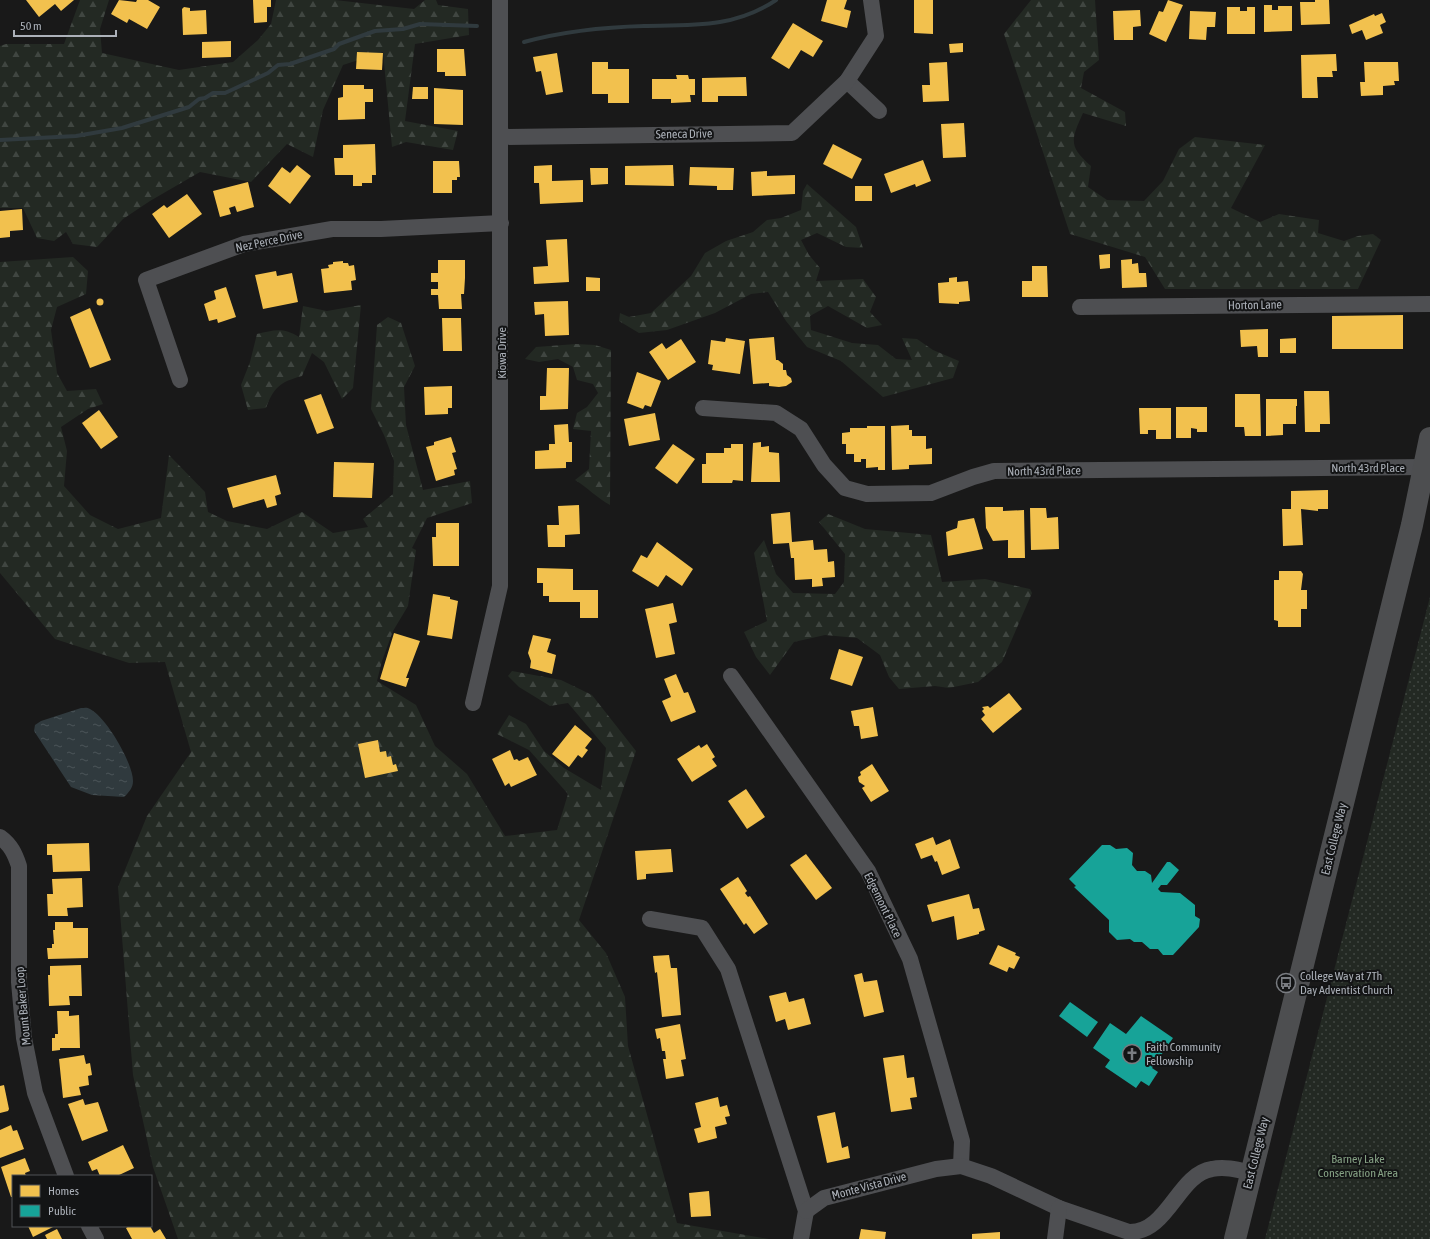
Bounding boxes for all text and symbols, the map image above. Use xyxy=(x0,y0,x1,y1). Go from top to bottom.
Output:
scale bar xyxy=(14,12,116,38)
text: 50 m xyxy=(20,19,42,33)
street label: Seneca Drive xyxy=(656,127,712,141)
street label: Nez Perce Drive xyxy=(234,227,304,255)
street label: Horton Lane xyxy=(1228,298,1282,312)
street label: Kiowa Drive xyxy=(495,327,509,379)
street label: North 43rd Place xyxy=(1331,461,1405,475)
street label: North 43rd Place xyxy=(1007,463,1081,479)
street label: East College Way xyxy=(1318,802,1350,876)
street label: Edgemont Place xyxy=(861,870,905,940)
street label: Mount Baker Loop xyxy=(13,966,33,1046)
place label: College Way at 7Th Day Adventist Church xyxy=(1300,969,1393,997)
bus stop icon: College Way at 7Th Day Adventist Church xyxy=(1275,972,1297,994)
place label: Faith Community Fellowship xyxy=(1146,1040,1221,1068)
church icon: Faith Community Fellowship xyxy=(1121,1043,1143,1065)
street label: East College Way xyxy=(1240,1116,1272,1190)
park label: Barney Lake Conservation Area xyxy=(1318,1152,1398,1180)
street label: Monte Vista Drive xyxy=(830,1169,908,1203)
legend xyxy=(12,1175,152,1227)
text: Homes xyxy=(48,1184,79,1198)
text: Public xyxy=(48,1204,76,1218)

